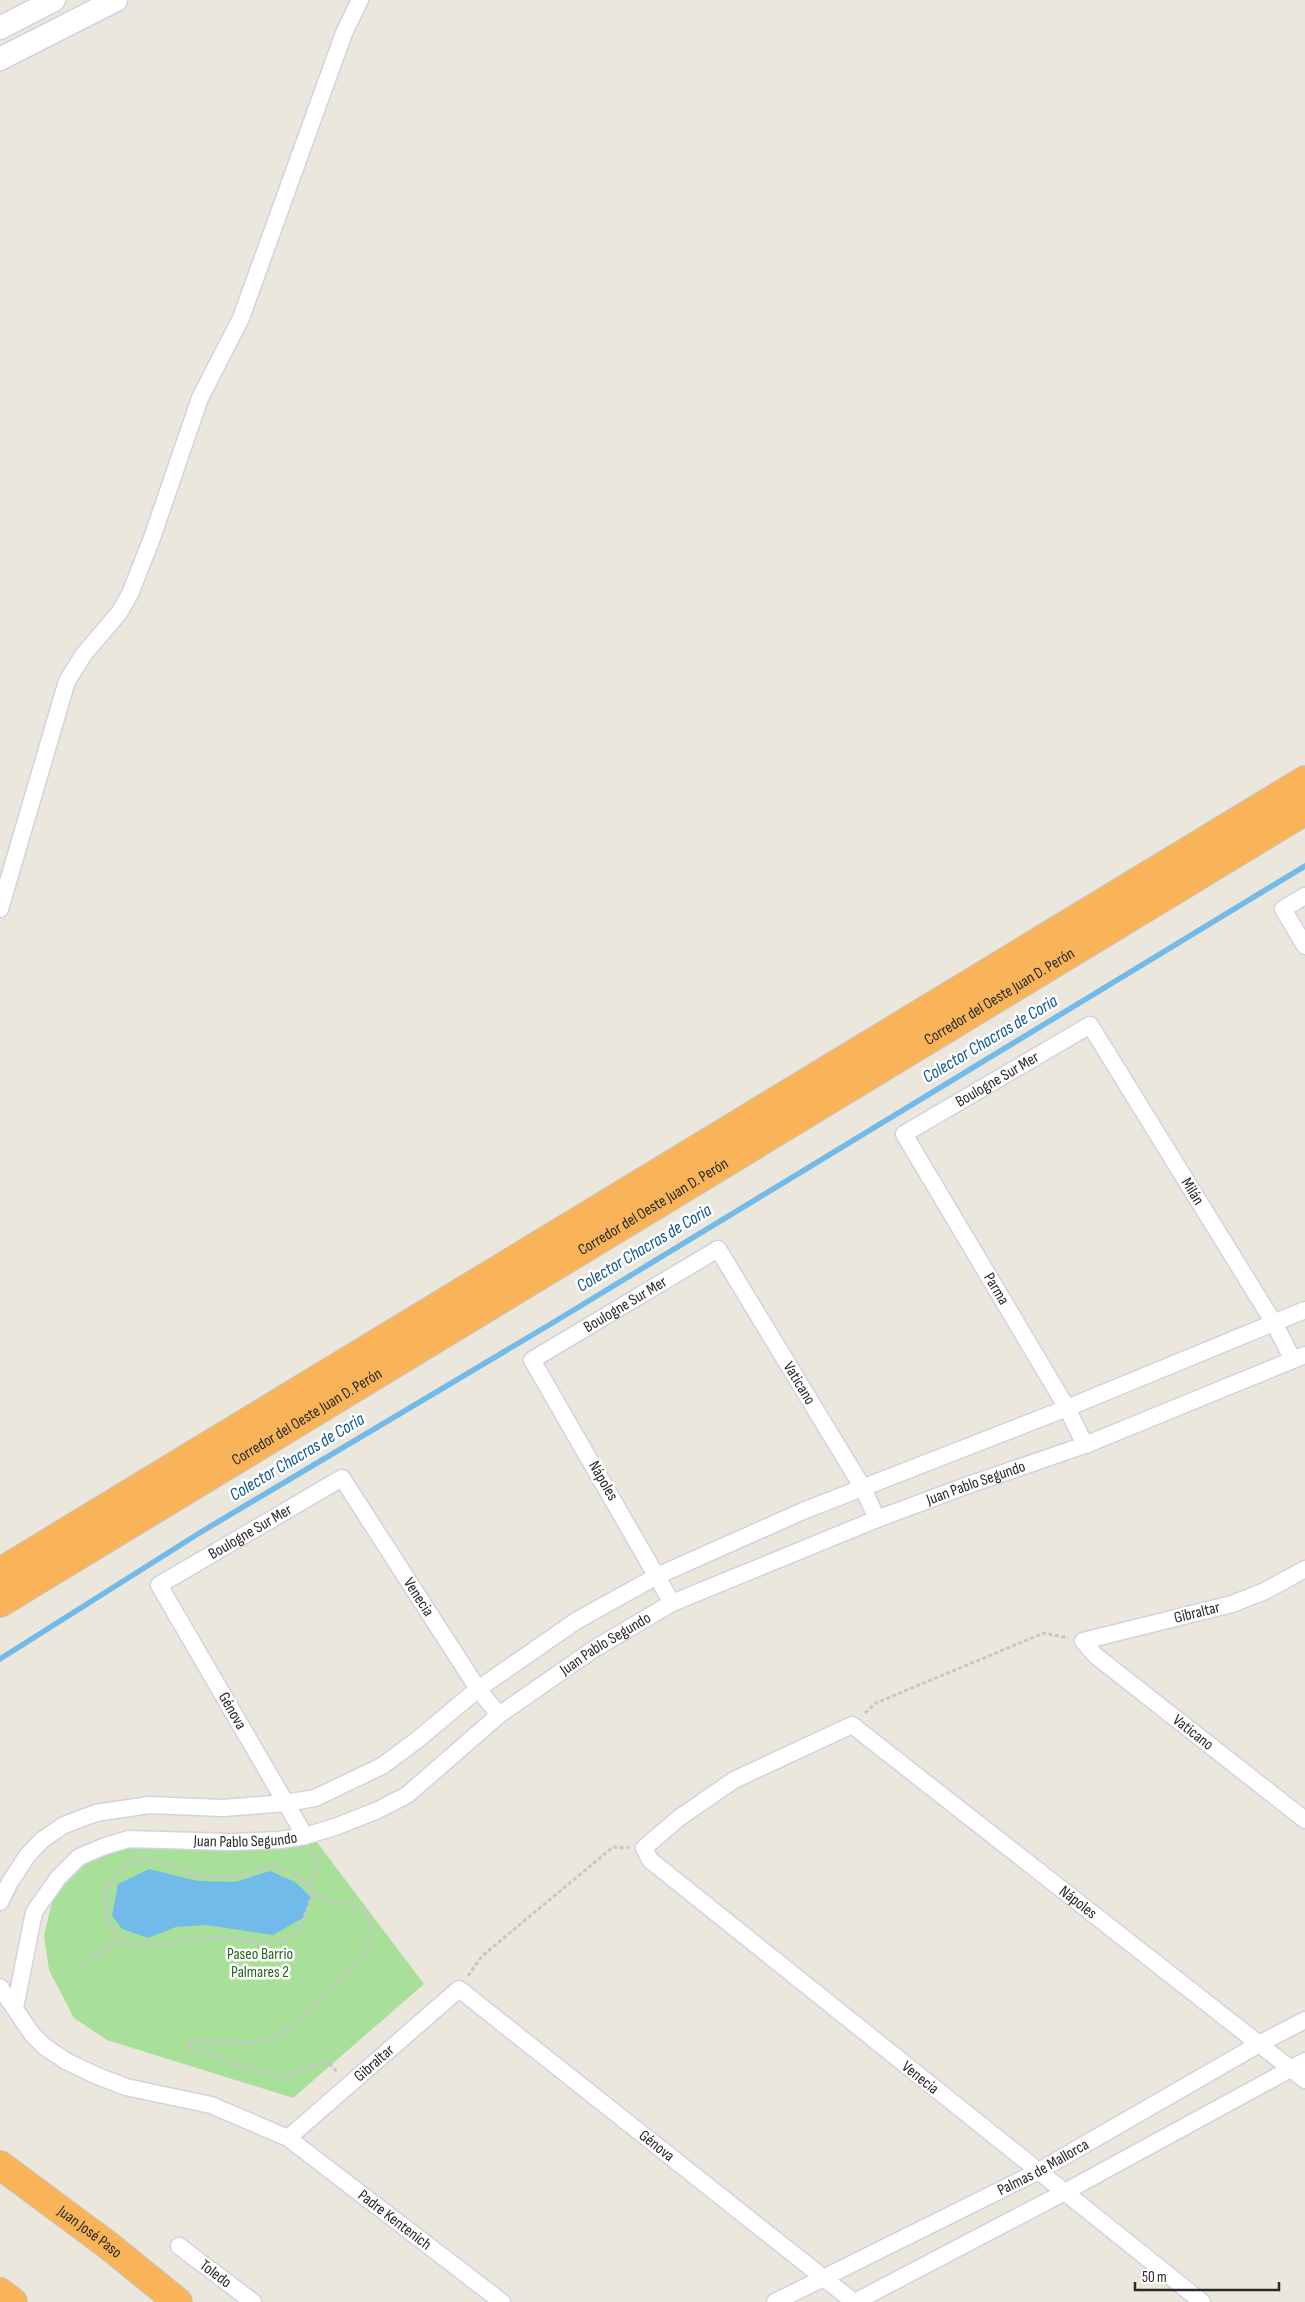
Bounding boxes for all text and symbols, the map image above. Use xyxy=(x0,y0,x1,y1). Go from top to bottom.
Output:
street label: Corredor del Oeste Juan D. Perón xyxy=(921,944,1078,1049)
water label: Colector Chacras de Coria xyxy=(919,990,1062,1088)
street label: Boulogne Sur Mer xyxy=(952,1047,1043,1111)
street label: Corredor del Oeste Juan D. Perón xyxy=(575,1154,732,1259)
street label: Milán xyxy=(1177,1174,1208,1208)
water label: Colector Chacras de Coria xyxy=(573,1199,716,1297)
street label: Parma xyxy=(979,1270,1013,1308)
street label: Boulogne Sur Mer xyxy=(580,1272,671,1336)
street label: Vaticano xyxy=(779,1358,820,1408)
street label: Corredor del Oeste Juan D. Perón xyxy=(228,1364,385,1470)
water label: Colector Chacras de Coria xyxy=(226,1408,369,1506)
street label: Juan Pablo Segundo xyxy=(923,1457,1028,1510)
street label: Nápoles xyxy=(584,1458,622,1504)
street label: Boulogne Sur Mer xyxy=(205,1500,296,1563)
street label: Venecia xyxy=(399,1574,438,1620)
street label: Gibraltar xyxy=(1172,1598,1222,1628)
street label: Juan Pablo Segundo xyxy=(555,1608,654,1680)
street label: Génova xyxy=(214,1689,250,1733)
street label: Vaticano xyxy=(1169,1710,1217,1754)
street label: Juan Pablo Segundo xyxy=(192,1828,299,1851)
street label: Nápoles xyxy=(1055,1882,1101,1923)
park label: Paseo Barrio Palmares 2 xyxy=(227,1945,293,1982)
street label: Gibraltar xyxy=(350,2040,398,2086)
street label: Venecia xyxy=(898,2057,942,2099)
street label: Génova xyxy=(635,2126,678,2165)
street label: Palmas de Mallorca xyxy=(994,2135,1092,2200)
street label: Padre Kentenich xyxy=(354,2186,435,2254)
street label: Juan José Paso xyxy=(53,2201,126,2262)
street label: Toledo xyxy=(196,2256,235,2292)
scale bar xyxy=(1135,2260,1279,2292)
text: 50 m xyxy=(1142,2268,1167,2287)

